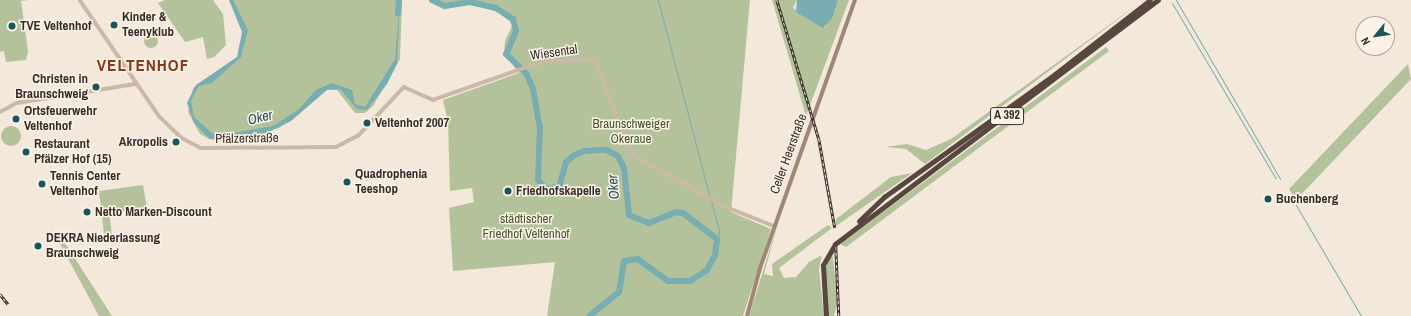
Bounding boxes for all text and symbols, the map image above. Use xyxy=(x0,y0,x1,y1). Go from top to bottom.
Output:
place label: Kinder & Teenyklub xyxy=(122,10,174,41)
north arrow xyxy=(1355,16,1395,56)
place label: TVE Veltenhof xyxy=(20,18,91,34)
marker: Kinder & Teenyklub xyxy=(109,20,119,30)
marker: TVE Veltenhof xyxy=(7,21,17,31)
text: N xyxy=(1358,35,1373,48)
street label: Wiesental xyxy=(529,42,579,64)
district label: VELTENHOF xyxy=(97,55,189,75)
place label: Christen in Braunschweig xyxy=(15,72,88,103)
marker: Christen in Braunschweig xyxy=(91,82,101,92)
place label: Ortsfeuerwehr Veltenhof xyxy=(24,104,97,135)
water label: Oker xyxy=(246,106,274,128)
road number: A 392 xyxy=(989,106,1025,126)
street label: Celler Heerstraße xyxy=(767,112,811,196)
marker: Ortsfeuerwehr Veltenhof xyxy=(11,114,21,124)
place label: Veltenhof 2007 xyxy=(375,115,449,131)
park label: Braunschweiger Okeraue xyxy=(592,117,670,148)
marker: Veltenhof 2007 xyxy=(362,118,372,128)
street label: Pfälzerstraße xyxy=(215,131,279,147)
place label: Akropolis xyxy=(119,134,168,150)
place label: Restaurant Pfälzer Hof (15) xyxy=(34,137,112,168)
marker: Akropolis xyxy=(171,137,181,147)
marker: Restaurant Pfälzer Hof (15) xyxy=(21,147,31,157)
place label: Quadrophenia Teeshop xyxy=(355,167,427,198)
place label: Tennis Center Veltenhof xyxy=(50,169,120,200)
water label: Oker xyxy=(604,174,622,200)
marker: Quadrophenia Teeshop xyxy=(342,177,352,187)
marker: Tennis Center Veltenhof xyxy=(37,179,47,189)
place label: Friedhofskapelle xyxy=(516,183,601,199)
marker: Friedhofskapelle xyxy=(503,186,513,196)
place label: Buchenberg xyxy=(1276,191,1338,207)
marker: Buchenberg xyxy=(1263,194,1273,204)
place label: Netto Marken-Discount xyxy=(95,204,212,220)
marker: Netto Marken-Discount xyxy=(82,207,92,217)
park label: städtischer Friedhof Veltenhof xyxy=(482,212,570,243)
place label: DEKRA Niederlassung Braunschweig xyxy=(46,231,160,262)
marker: DEKRA Niederlassung Braunschweig xyxy=(33,241,43,251)

